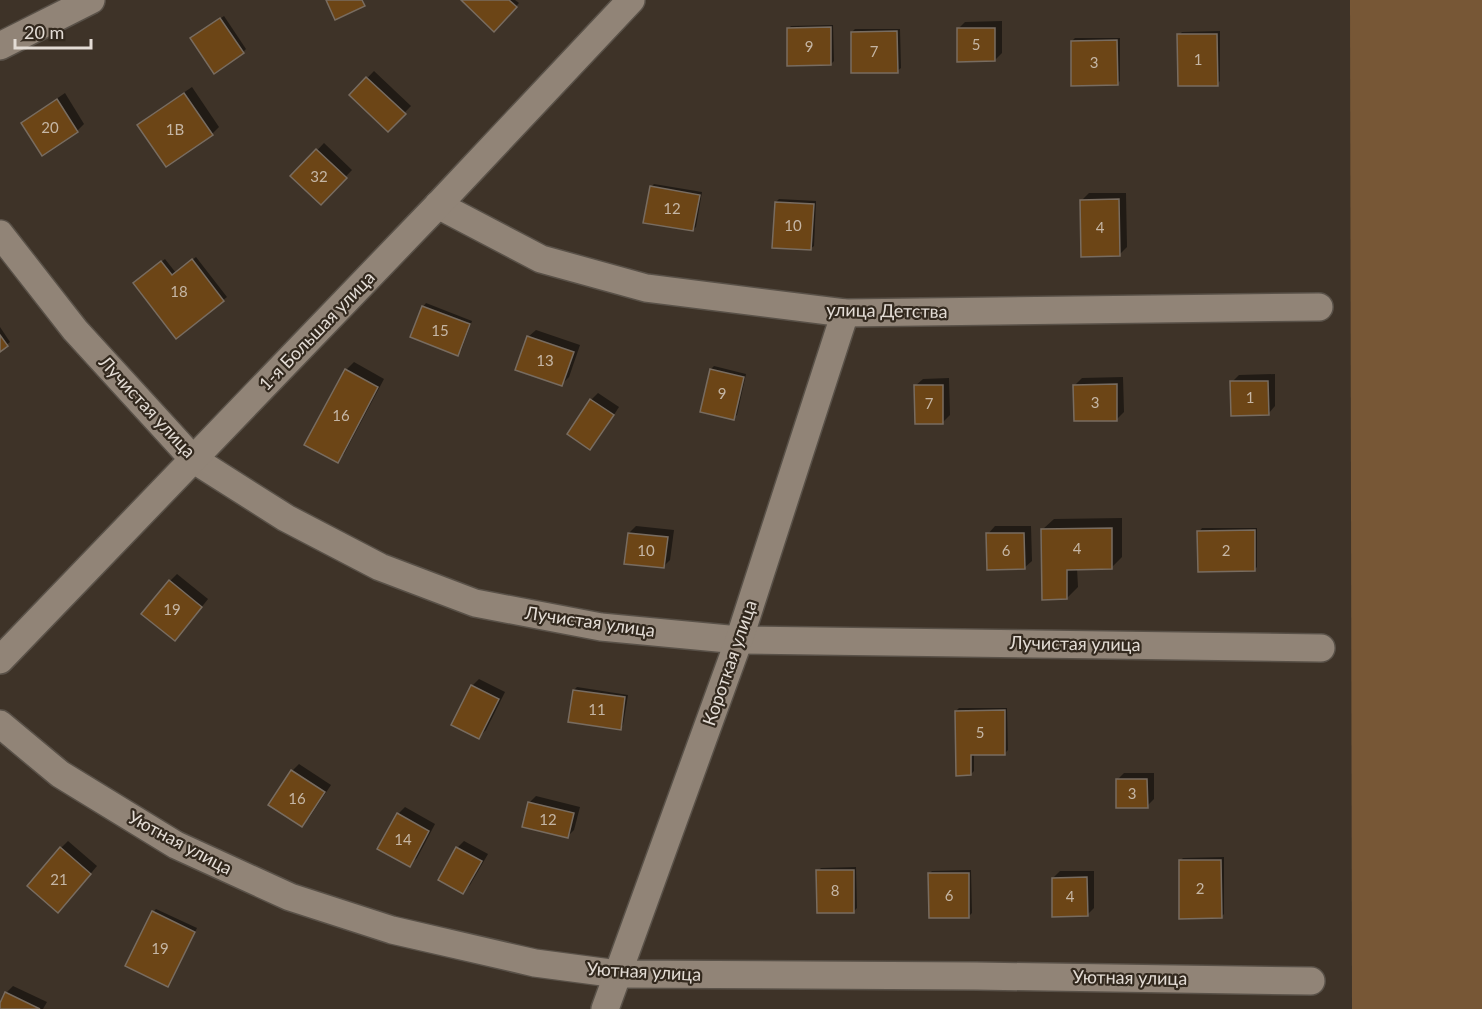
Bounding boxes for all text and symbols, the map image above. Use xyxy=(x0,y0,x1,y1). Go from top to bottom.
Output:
scale bar xyxy=(15,12,92,50)
text: 20 m xyxy=(24,21,64,43)
house number: 5 xyxy=(972,35,980,53)
house number: 9 xyxy=(805,37,813,55)
house number: 7 xyxy=(870,42,879,60)
house number: 1 xyxy=(1194,50,1202,68)
house number: 3 xyxy=(1090,53,1098,71)
house number: 20 xyxy=(41,118,59,136)
house number: 1В xyxy=(166,120,184,138)
house number: 32 xyxy=(310,167,328,185)
house number: 12 xyxy=(663,199,681,217)
house number: 10 xyxy=(784,216,802,234)
house number: 4 xyxy=(1096,218,1105,236)
street label: 1-я Большая улица xyxy=(254,266,379,394)
house number: 18 xyxy=(170,282,188,300)
street label: улица Детства xyxy=(826,298,948,322)
house number: 15 xyxy=(431,321,449,339)
street label: Лучистая улица xyxy=(94,350,200,462)
house number: 13 xyxy=(536,351,554,369)
house number: 9 xyxy=(718,384,726,402)
house number: 1 xyxy=(1246,388,1254,406)
house number: 3 xyxy=(1091,393,1099,411)
house number: 7 xyxy=(925,394,934,412)
house number: 16 xyxy=(332,406,350,424)
house number: 4 xyxy=(1073,539,1082,557)
house number: 10 xyxy=(637,541,655,559)
house number: 6 xyxy=(1002,541,1011,559)
house number: 2 xyxy=(1222,541,1230,559)
street label: Короткая улица xyxy=(697,597,761,728)
house number: 19 xyxy=(163,600,181,618)
street label: Лучистая улица xyxy=(523,601,657,641)
street label: Лучистая улица xyxy=(1008,631,1141,655)
house number: 11 xyxy=(588,700,606,718)
house number: 5 xyxy=(976,723,984,741)
house number: 3 xyxy=(1128,784,1136,802)
house number: 16 xyxy=(288,789,306,807)
street label: Уютная улица xyxy=(125,806,236,879)
house number: 12 xyxy=(539,810,557,828)
house number: 14 xyxy=(394,830,412,848)
house number: 21 xyxy=(50,870,68,888)
house number: 2 xyxy=(1196,879,1204,897)
house number: 8 xyxy=(831,881,839,899)
house number: 6 xyxy=(945,886,954,904)
house number: 4 xyxy=(1066,887,1075,905)
house number: 19 xyxy=(151,939,169,957)
street label: Уютная улица xyxy=(586,957,702,985)
street label: Уютная улица xyxy=(1073,965,1187,989)

